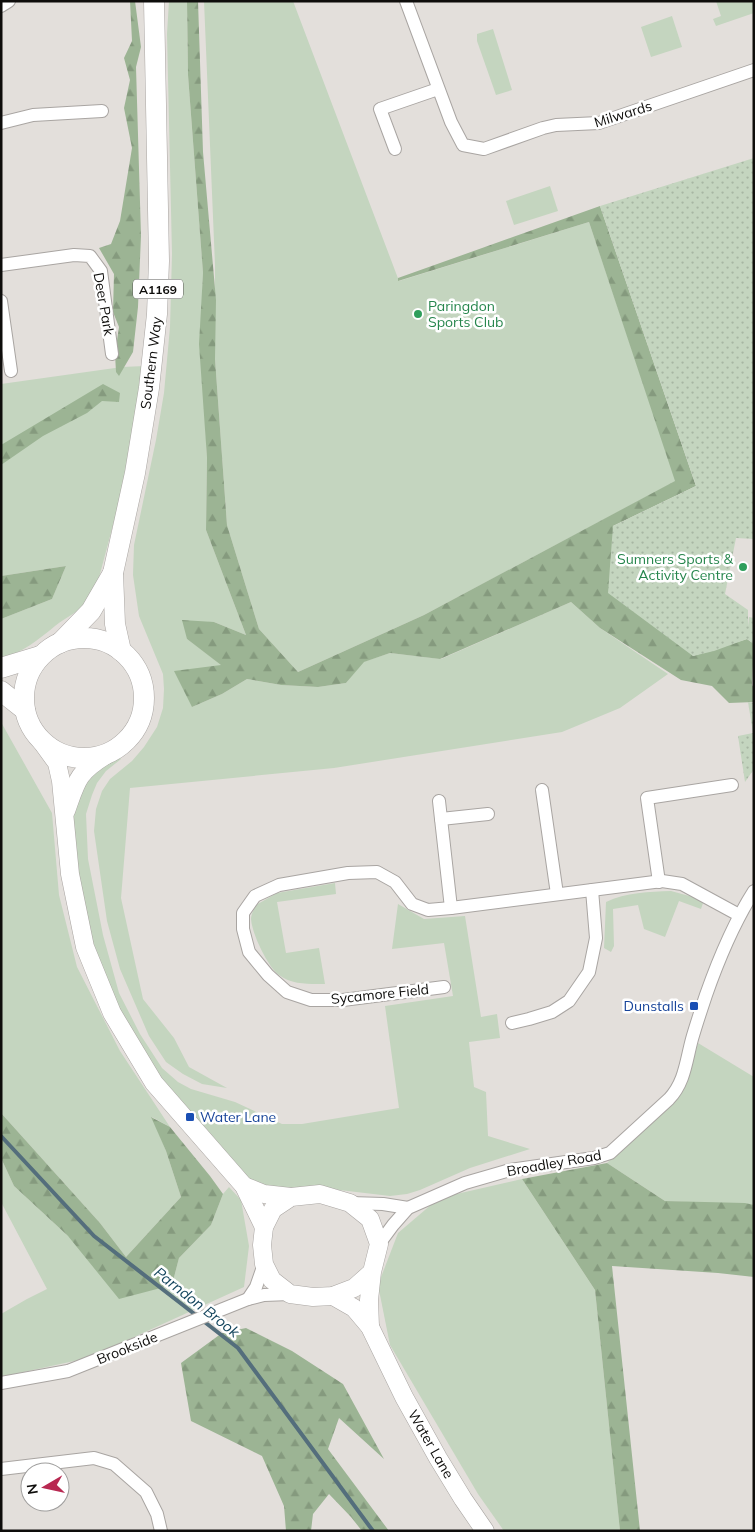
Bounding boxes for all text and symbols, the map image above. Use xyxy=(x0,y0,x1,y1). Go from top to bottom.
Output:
street label: Milwards xyxy=(592,97,654,131)
street label: Deer Park xyxy=(90,271,119,338)
road number: A1169 xyxy=(133,280,183,298)
place label: Paringdon Sports Club xyxy=(428,297,503,331)
marker: Paringdon Sports Club xyxy=(412,308,424,320)
street label: Southern Way xyxy=(136,315,166,410)
place label: Sumners Sports & Activity Centre xyxy=(617,550,734,584)
marker: Sumners Sports & Activity Centre xyxy=(737,561,749,573)
street label: Sycamore Field xyxy=(330,980,430,1008)
place label: Dunstalls xyxy=(623,997,684,1015)
marker: Dunstalls xyxy=(688,1000,700,1012)
place label: Water Lane xyxy=(200,1108,276,1126)
marker: Water Lane xyxy=(184,1111,196,1123)
street label: Broadley Road xyxy=(505,1146,603,1180)
water label: Parndon Brook xyxy=(150,1263,245,1342)
street label: Brookside xyxy=(94,1328,160,1368)
street label: Water Lane xyxy=(404,1407,458,1481)
north arrow xyxy=(20,1462,70,1512)
text: N xyxy=(22,1482,42,1496)

